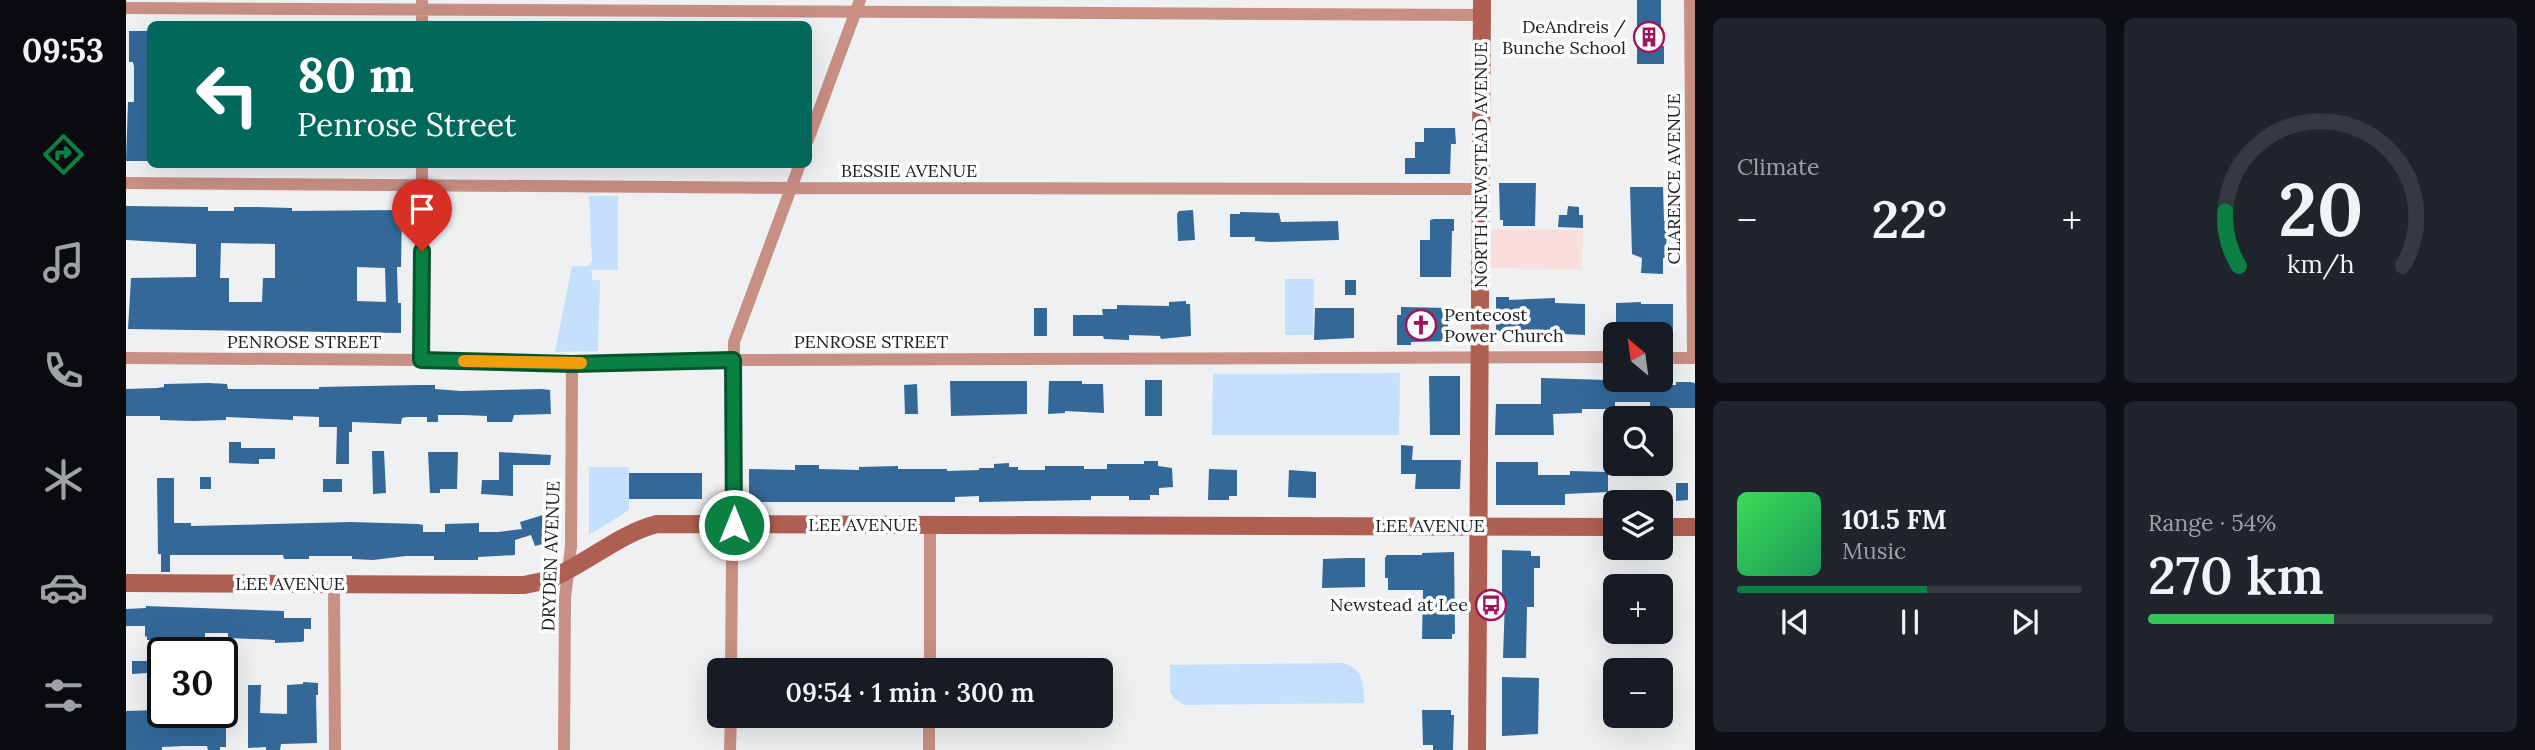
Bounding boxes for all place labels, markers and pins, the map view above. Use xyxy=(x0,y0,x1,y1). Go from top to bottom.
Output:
place label: DeAndreis / Bunche School xyxy=(1502,15,1627,59)
building icon: DeAndreis / Bunche School xyxy=(1632,20,1666,54)
pin xyxy=(392,179,452,251)
place label: Pentecost Power Church xyxy=(1444,303,1564,347)
church icon: Pentecost Power Church xyxy=(1404,308,1438,342)
bus stop icon: Newstead at Lee xyxy=(1474,588,1508,622)
place label: Newstead at Lee xyxy=(1330,593,1468,616)

